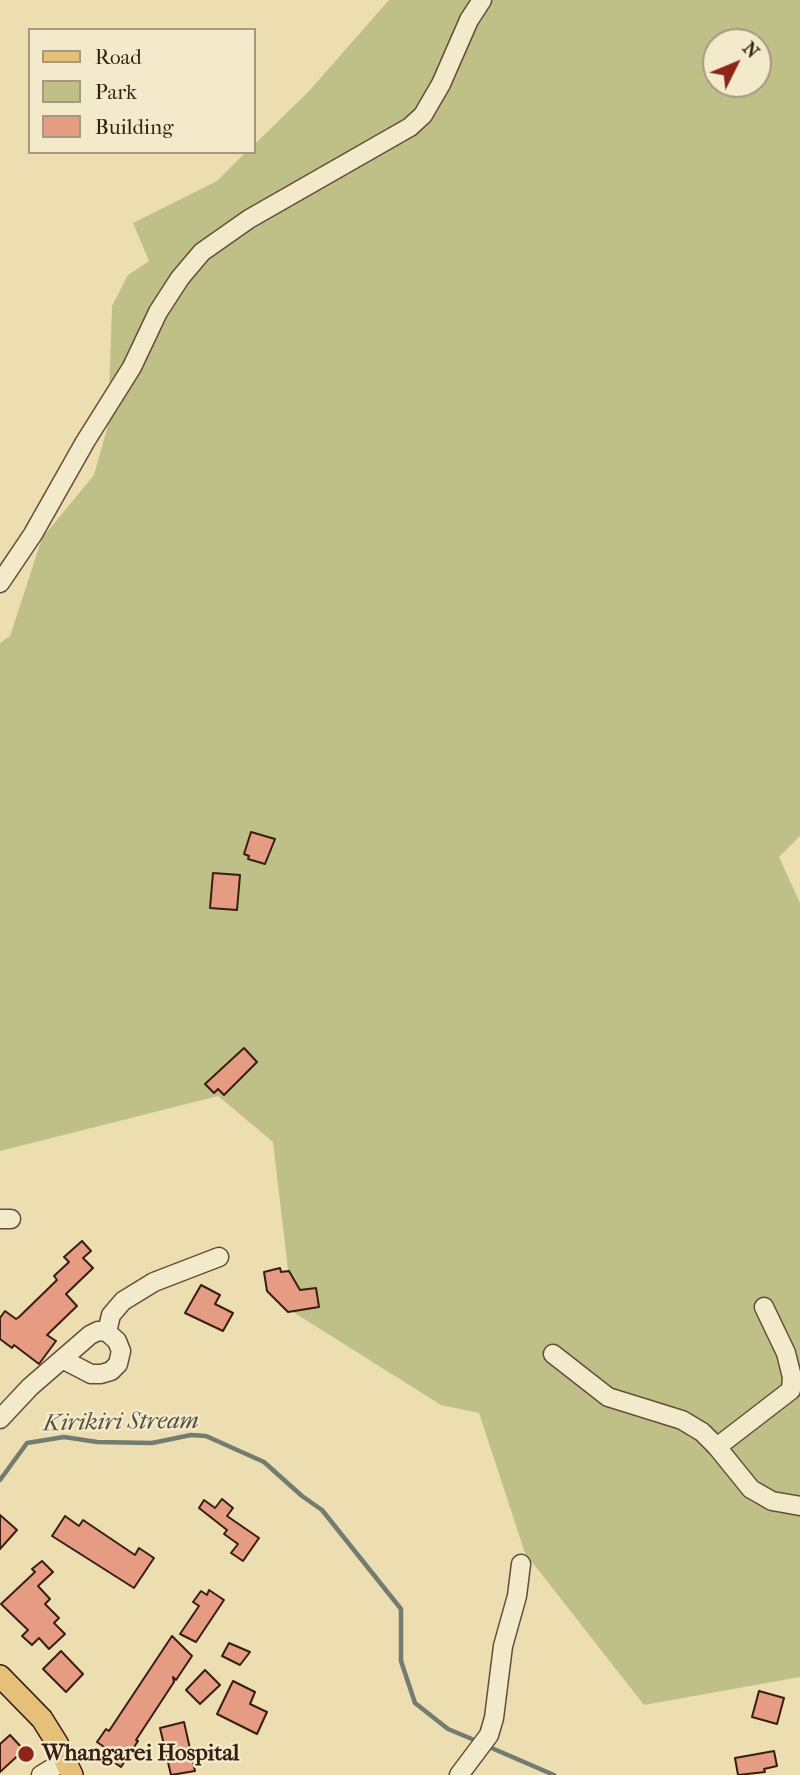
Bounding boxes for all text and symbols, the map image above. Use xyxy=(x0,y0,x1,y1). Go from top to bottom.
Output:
legend xyxy=(28,28,256,154)
north arrow xyxy=(702,28,772,98)
text: N xyxy=(738,37,764,63)
text: Road xyxy=(95,45,142,69)
text: Park xyxy=(95,80,137,104)
text: Building xyxy=(95,115,173,139)
water label: Kirikiri Stream xyxy=(43,1407,199,1439)
place label: Whangarei Hospital xyxy=(42,1740,239,1768)
marker: Whangarei Hospital xyxy=(16,1744,36,1764)

